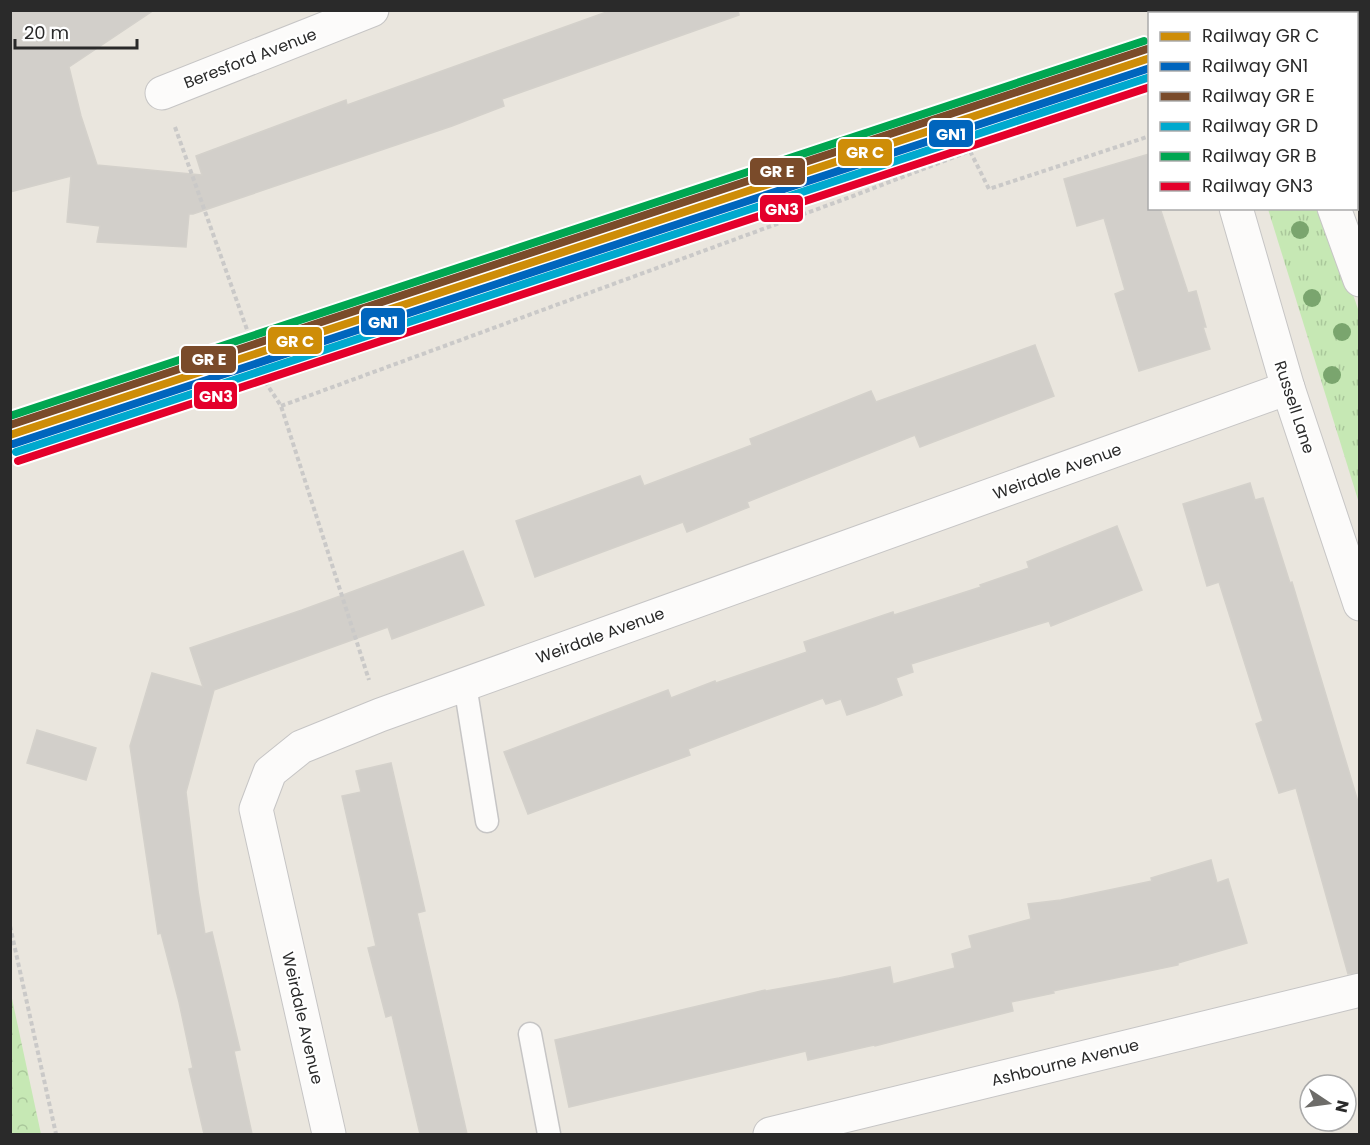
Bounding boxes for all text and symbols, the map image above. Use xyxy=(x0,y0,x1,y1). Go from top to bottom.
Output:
scale bar xyxy=(15,12,136,50)
legend xyxy=(1148,12,1358,210)
text: 20 m xyxy=(24,20,69,45)
street label: Beresford Avenue xyxy=(180,23,320,94)
text: Railway GR C xyxy=(1202,23,1320,48)
text: Railway GN1 xyxy=(1202,53,1308,78)
text: Railway GR E xyxy=(1202,83,1315,108)
text: Railway GR D xyxy=(1202,113,1318,138)
line badge: GN1 xyxy=(928,119,974,148)
text: GN1 xyxy=(936,123,966,146)
line badge: GR C xyxy=(837,138,893,167)
text: GR C xyxy=(846,141,884,164)
text: Railway GR B xyxy=(1202,143,1317,168)
line badge: GR E xyxy=(749,157,806,186)
text: GR E xyxy=(760,160,794,183)
text: Railway GN3 xyxy=(1202,173,1313,198)
line badge: GN3 xyxy=(759,194,804,223)
text: GN3 xyxy=(765,198,799,221)
line badge: GN1 xyxy=(360,307,406,336)
text: GN1 xyxy=(368,311,398,334)
line badge: GR C xyxy=(267,326,323,355)
text: GR C xyxy=(276,330,314,353)
line badge: GR E xyxy=(180,345,237,374)
text: GR E xyxy=(192,348,226,371)
street label: Russell Lane xyxy=(1269,358,1320,457)
line badge: GN3 xyxy=(193,381,238,410)
text: GN3 xyxy=(199,385,233,408)
street label: Weirdale Avenue xyxy=(990,438,1125,505)
street label: Weirdale Avenue xyxy=(533,602,668,669)
street label: Weirdale Avenue xyxy=(276,950,329,1087)
street label: Ashbourne Avenue xyxy=(989,1033,1141,1092)
north arrow xyxy=(1298,1073,1358,1133)
text: N xyxy=(1330,1098,1355,1115)

